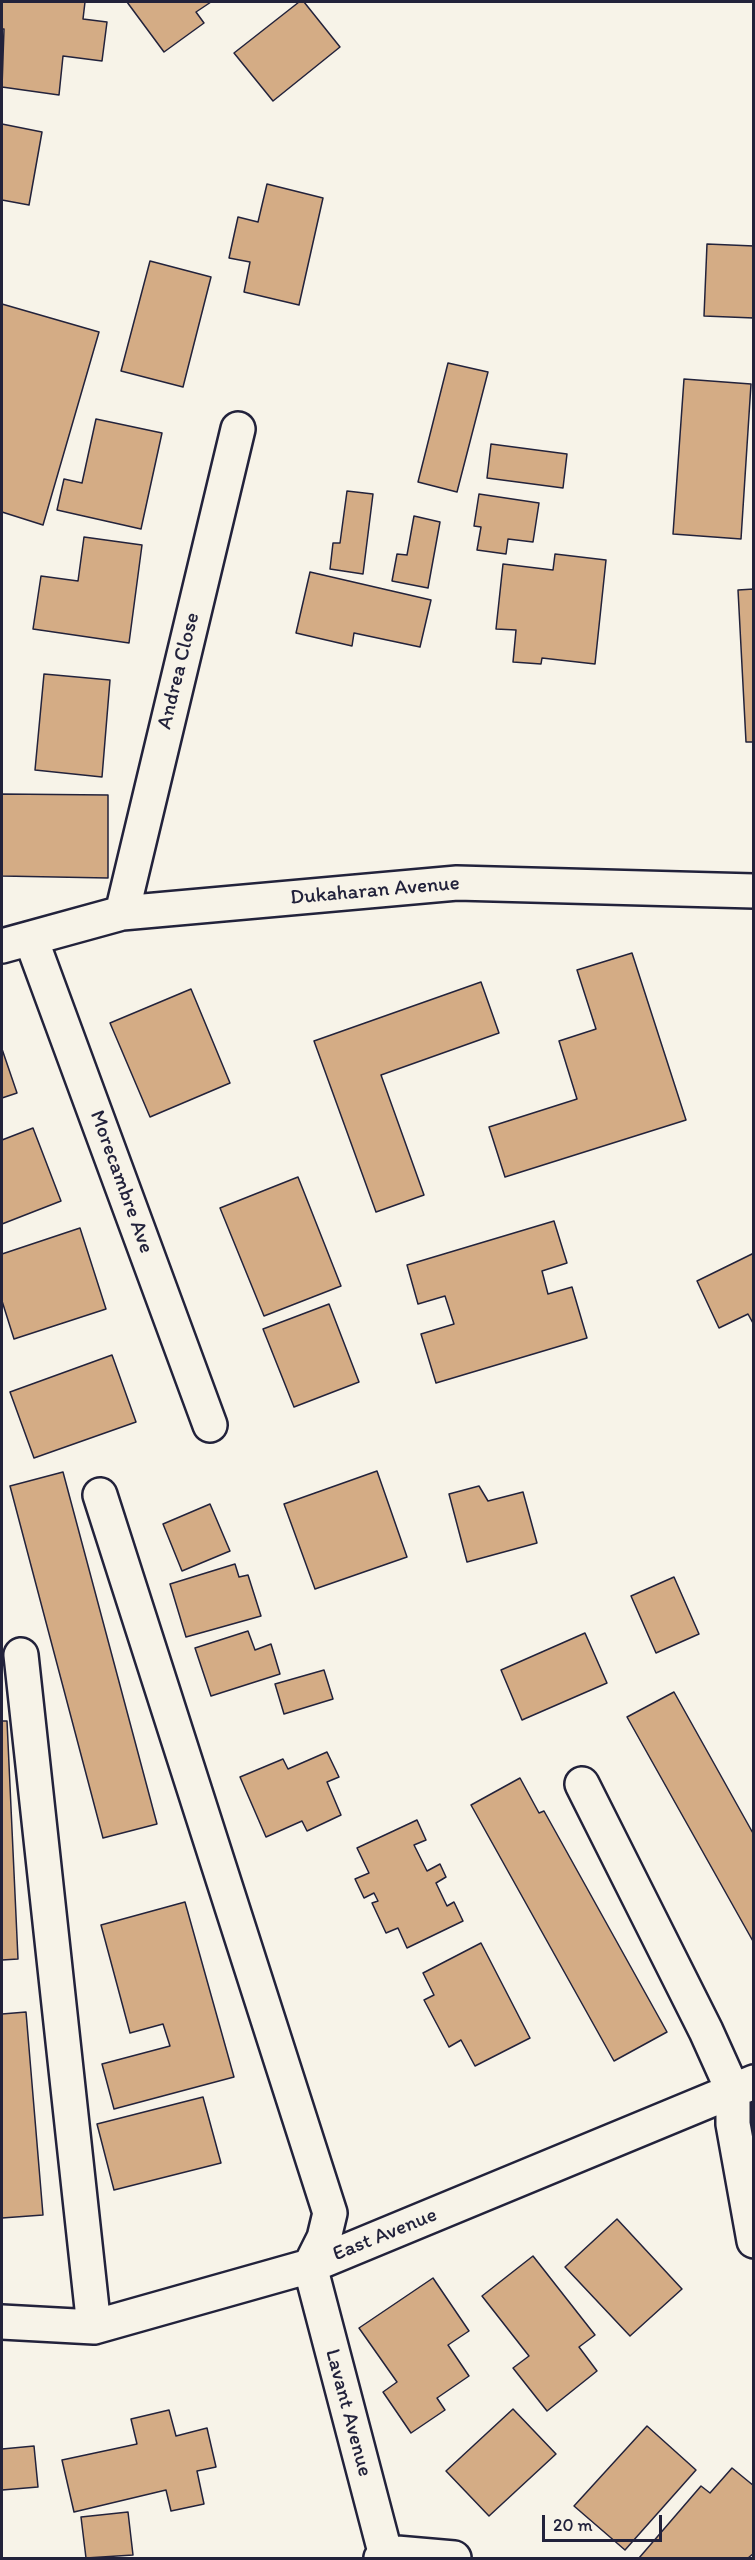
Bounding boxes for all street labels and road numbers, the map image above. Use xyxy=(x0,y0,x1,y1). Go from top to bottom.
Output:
street label: Andrea Close xyxy=(152,610,206,732)
street label: Dukaharan Avenue xyxy=(289,871,461,911)
street label: Morecambre Ave xyxy=(83,1107,159,1257)
street label: East Avenue xyxy=(329,2203,441,2267)
street label: Lavant Avenue xyxy=(319,2346,377,2480)

